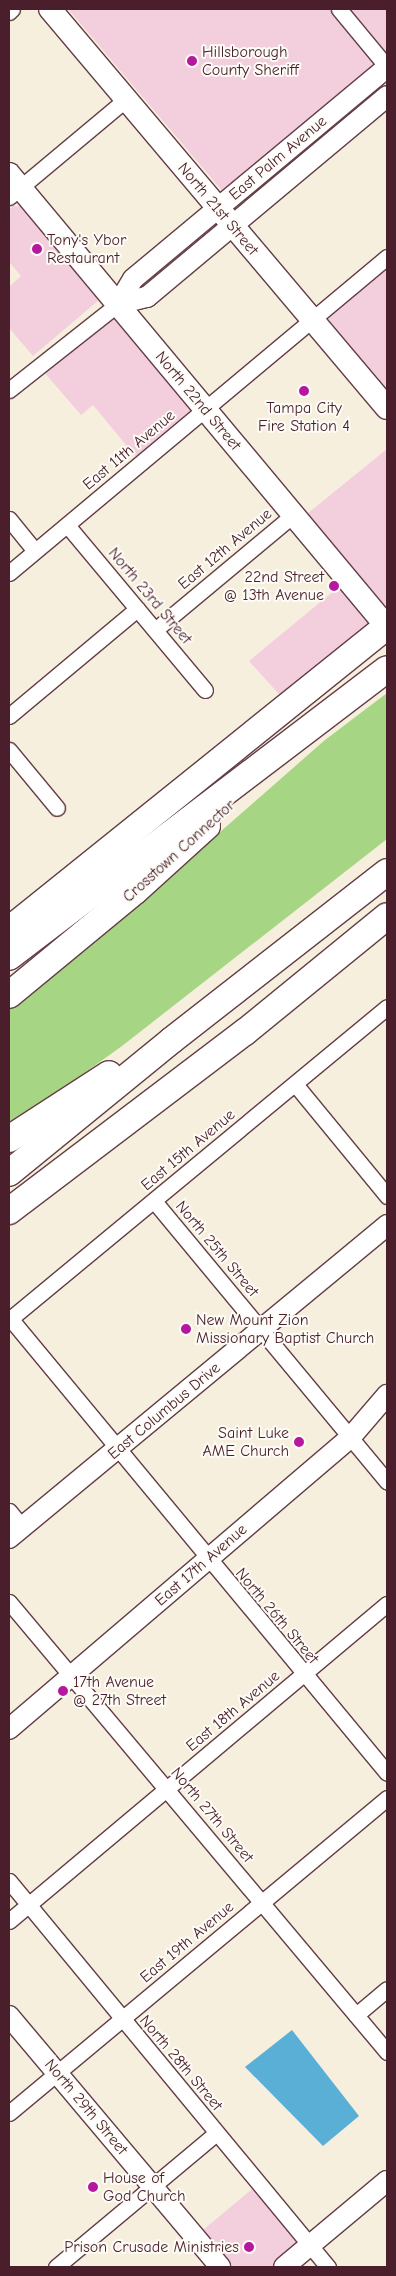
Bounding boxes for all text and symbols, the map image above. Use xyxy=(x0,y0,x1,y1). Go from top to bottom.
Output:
place label: Hillsborough County Sheriff xyxy=(202,42,299,80)
marker: Hillsborough County Sheriff xyxy=(186,55,198,67)
street label: East Palm Avenue xyxy=(225,111,331,205)
street label: North 21st Street xyxy=(174,159,262,259)
place label: Tony's Ybor Restaurant xyxy=(47,230,126,268)
marker: Tony's Ybor Restaurant xyxy=(31,243,43,255)
street label: North 22nd Street xyxy=(151,348,245,454)
marker: Tampa City Fire Station 4 xyxy=(298,385,310,397)
place label: Tampa City Fire Station 4 xyxy=(258,398,350,436)
street label: East 11th Avenue xyxy=(79,406,179,494)
street label: East 12th Avenue xyxy=(174,504,276,594)
street label: North 23rd Street xyxy=(104,544,196,648)
place label: 22nd Street @ 13th Avenue xyxy=(224,567,324,605)
marker: 22nd Street @ 13th Avenue xyxy=(328,580,340,592)
street label: Crosstown Connector xyxy=(119,796,239,906)
street label: East 15th Avenue xyxy=(137,1105,239,1195)
street label: North 25th Street xyxy=(171,1197,263,1301)
place label: New Mount Zion Missionary Baptist Church xyxy=(196,1310,374,1348)
marker: New Mount Zion Missionary Baptist Church xyxy=(180,1323,192,1335)
street label: East Columbus Drive xyxy=(104,1358,224,1464)
place label: Saint Luke AME Church xyxy=(203,1423,289,1461)
marker: Saint Luke AME Church xyxy=(293,1436,305,1448)
street label: East 17th Avenue xyxy=(151,1520,251,1610)
street label: North 26th Street xyxy=(231,1564,323,1668)
street label: East 18th Avenue xyxy=(182,1666,284,1756)
place label: 17th Avenue @ 27th Street xyxy=(73,1672,166,1710)
marker: 17th Avenue @ 27th Street xyxy=(57,1685,69,1697)
street label: North 27th Street xyxy=(167,1764,257,1866)
street label: East 19th Avenue xyxy=(136,1897,238,1987)
street label: North 28th Street xyxy=(135,2011,227,2115)
street label: North 29th Street xyxy=(40,2055,132,2159)
place label: House of God Church xyxy=(103,2168,185,2206)
marker: House of God Church xyxy=(87,2181,99,2193)
place label: Prison Crusade Ministries xyxy=(64,2237,239,2257)
marker: Prison Crusade Ministries xyxy=(243,2241,255,2253)

